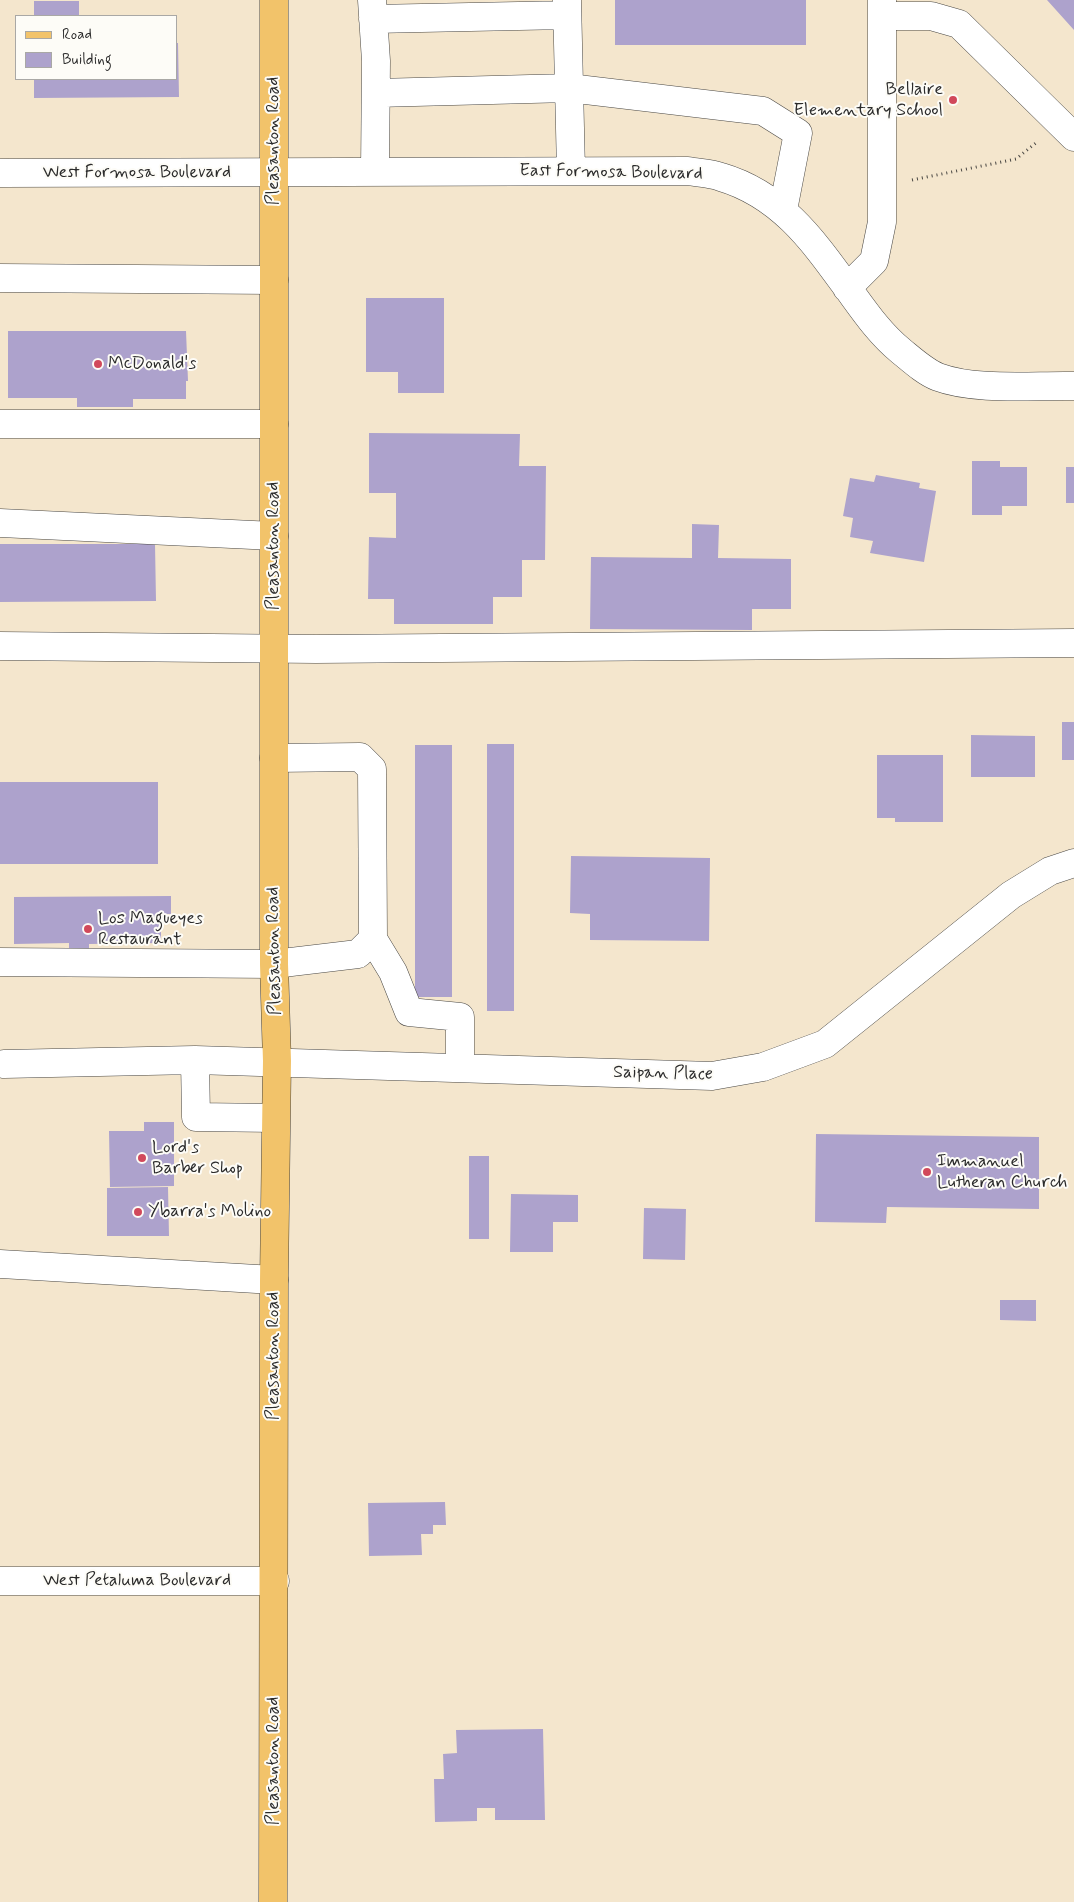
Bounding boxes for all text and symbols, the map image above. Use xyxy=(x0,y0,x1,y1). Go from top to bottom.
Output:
legend xyxy=(15,15,178,80)
text: Road xyxy=(62,25,92,45)
text: Building xyxy=(62,50,112,70)
street label: Pleasanton Road xyxy=(263,77,285,205)
place label: Bellaire Elementary School xyxy=(793,79,943,122)
marker: Bellaire Elementary School xyxy=(947,94,959,106)
street label: East Formosa Boulevard xyxy=(519,161,703,185)
street label: West Formosa Boulevard xyxy=(43,162,231,184)
place label: McDonald's xyxy=(108,353,196,375)
marker: McDonald's xyxy=(92,358,104,370)
street label: Pleasanton Road xyxy=(263,482,285,610)
street label: Pleasanton Road xyxy=(263,887,287,1015)
place label: Los Magueyes Restaurant xyxy=(98,908,203,951)
marker: Los Magueyes Restaurant xyxy=(82,923,94,935)
street label: Saipan Place xyxy=(613,1062,713,1086)
place label: Lord's Barber Shop xyxy=(152,1137,243,1180)
place label: Immanuel Lutheran Church xyxy=(937,1151,1067,1194)
marker: Lord's Barber Shop xyxy=(136,1152,148,1164)
marker: Immanuel Lutheran Church xyxy=(921,1166,933,1178)
place label: Ybarra's Molino xyxy=(148,1201,271,1223)
marker: Ybarra's Molino xyxy=(132,1206,144,1218)
street label: Pleasanton Road xyxy=(263,1292,285,1420)
street label: West Petaluma Boulevard xyxy=(43,1570,231,1592)
street label: Pleasanton Road xyxy=(263,1697,285,1825)

